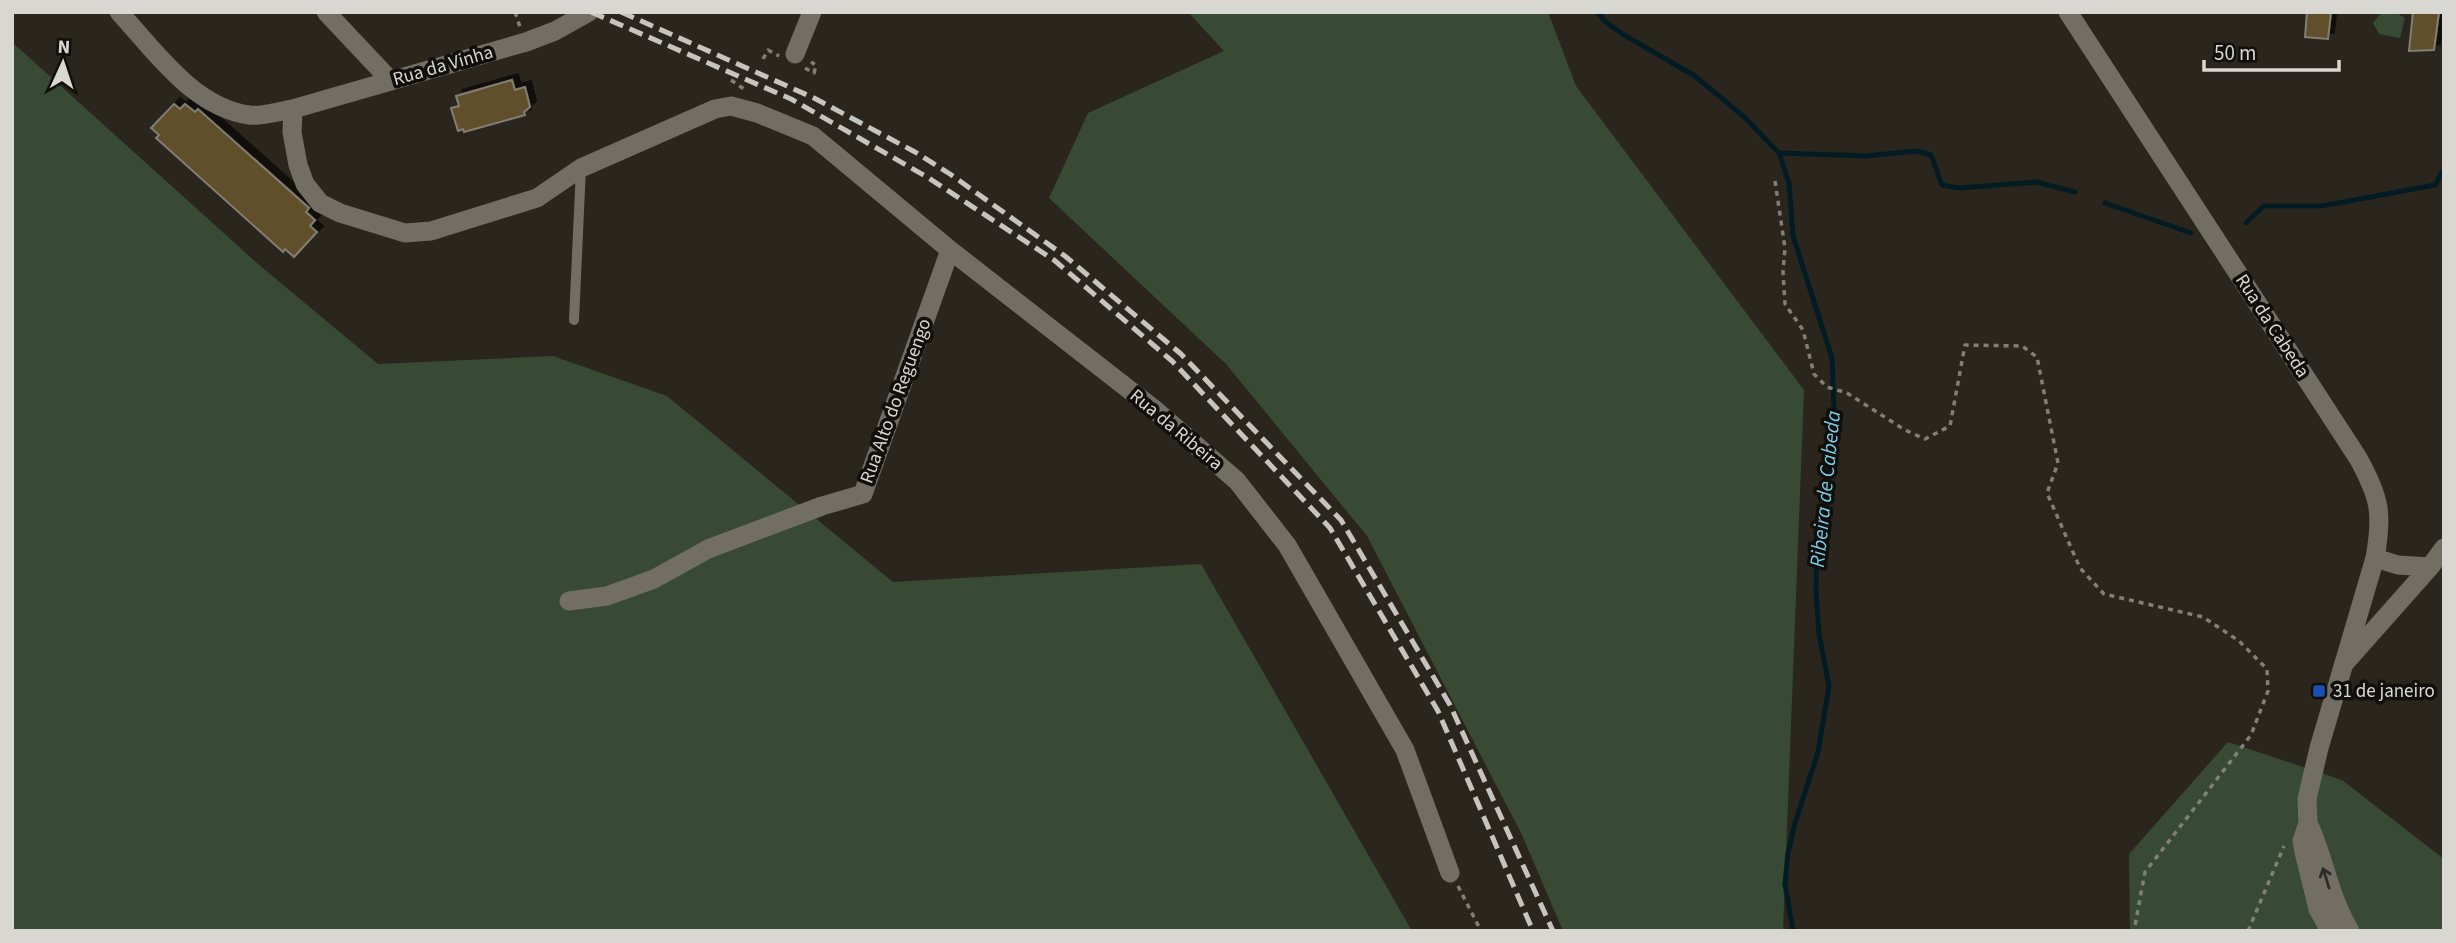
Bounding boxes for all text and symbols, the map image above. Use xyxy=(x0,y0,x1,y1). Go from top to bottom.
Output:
north arrow xyxy=(28,28,98,98)
scale bar xyxy=(2204,28,2339,72)
text: N xyxy=(57,34,71,61)
text: 50 m xyxy=(2214,38,2256,68)
street label: Rua da Vinha xyxy=(390,39,496,93)
street label: Rua da Cabeda xyxy=(2228,269,2316,383)
street label: Rua Alto do Reguengo xyxy=(854,315,938,487)
street label: Rua da Ribeira xyxy=(1124,383,1228,477)
water label: Ribeira de Cabeda xyxy=(1802,409,1848,569)
place label: 31 de janeiro xyxy=(2333,678,2435,705)
marker: 31 de janeiro xyxy=(2311,683,2327,699)
one-way arrow xyxy=(2319,867,2332,889)

